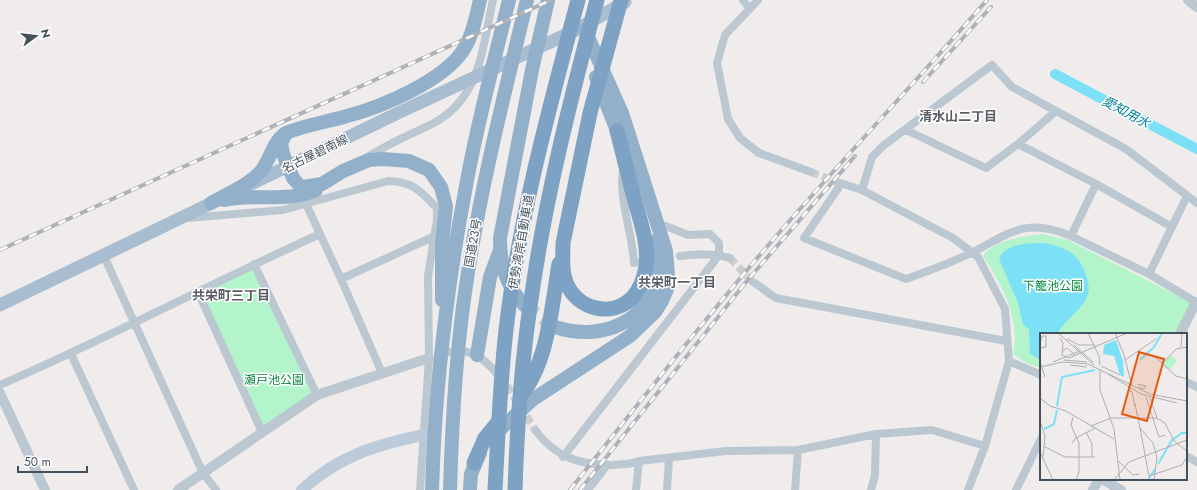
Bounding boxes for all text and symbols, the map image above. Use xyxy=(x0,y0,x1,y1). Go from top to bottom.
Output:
north arrow xyxy=(16,16,56,56)
text: N xyxy=(37,27,55,40)
water label: 愛知用水 xyxy=(1099,91,1155,134)
district label: 清水山二丁目 xyxy=(919,107,997,126)
street label: 名古屋碧南線 xyxy=(279,130,351,178)
street label: 伊勢湾岸自動車道 xyxy=(504,193,538,291)
street label: 国道23号 xyxy=(460,217,486,269)
district label: 共栄町一丁目 xyxy=(638,273,716,292)
park label: 下籠池公園 xyxy=(1023,277,1083,295)
district label: 共栄町三丁目 xyxy=(192,286,270,305)
inset map xyxy=(1040,333,1187,480)
park label: 瀬戸池公園 xyxy=(244,371,304,389)
scale bar xyxy=(18,448,87,474)
text: 50 m xyxy=(24,453,51,471)

